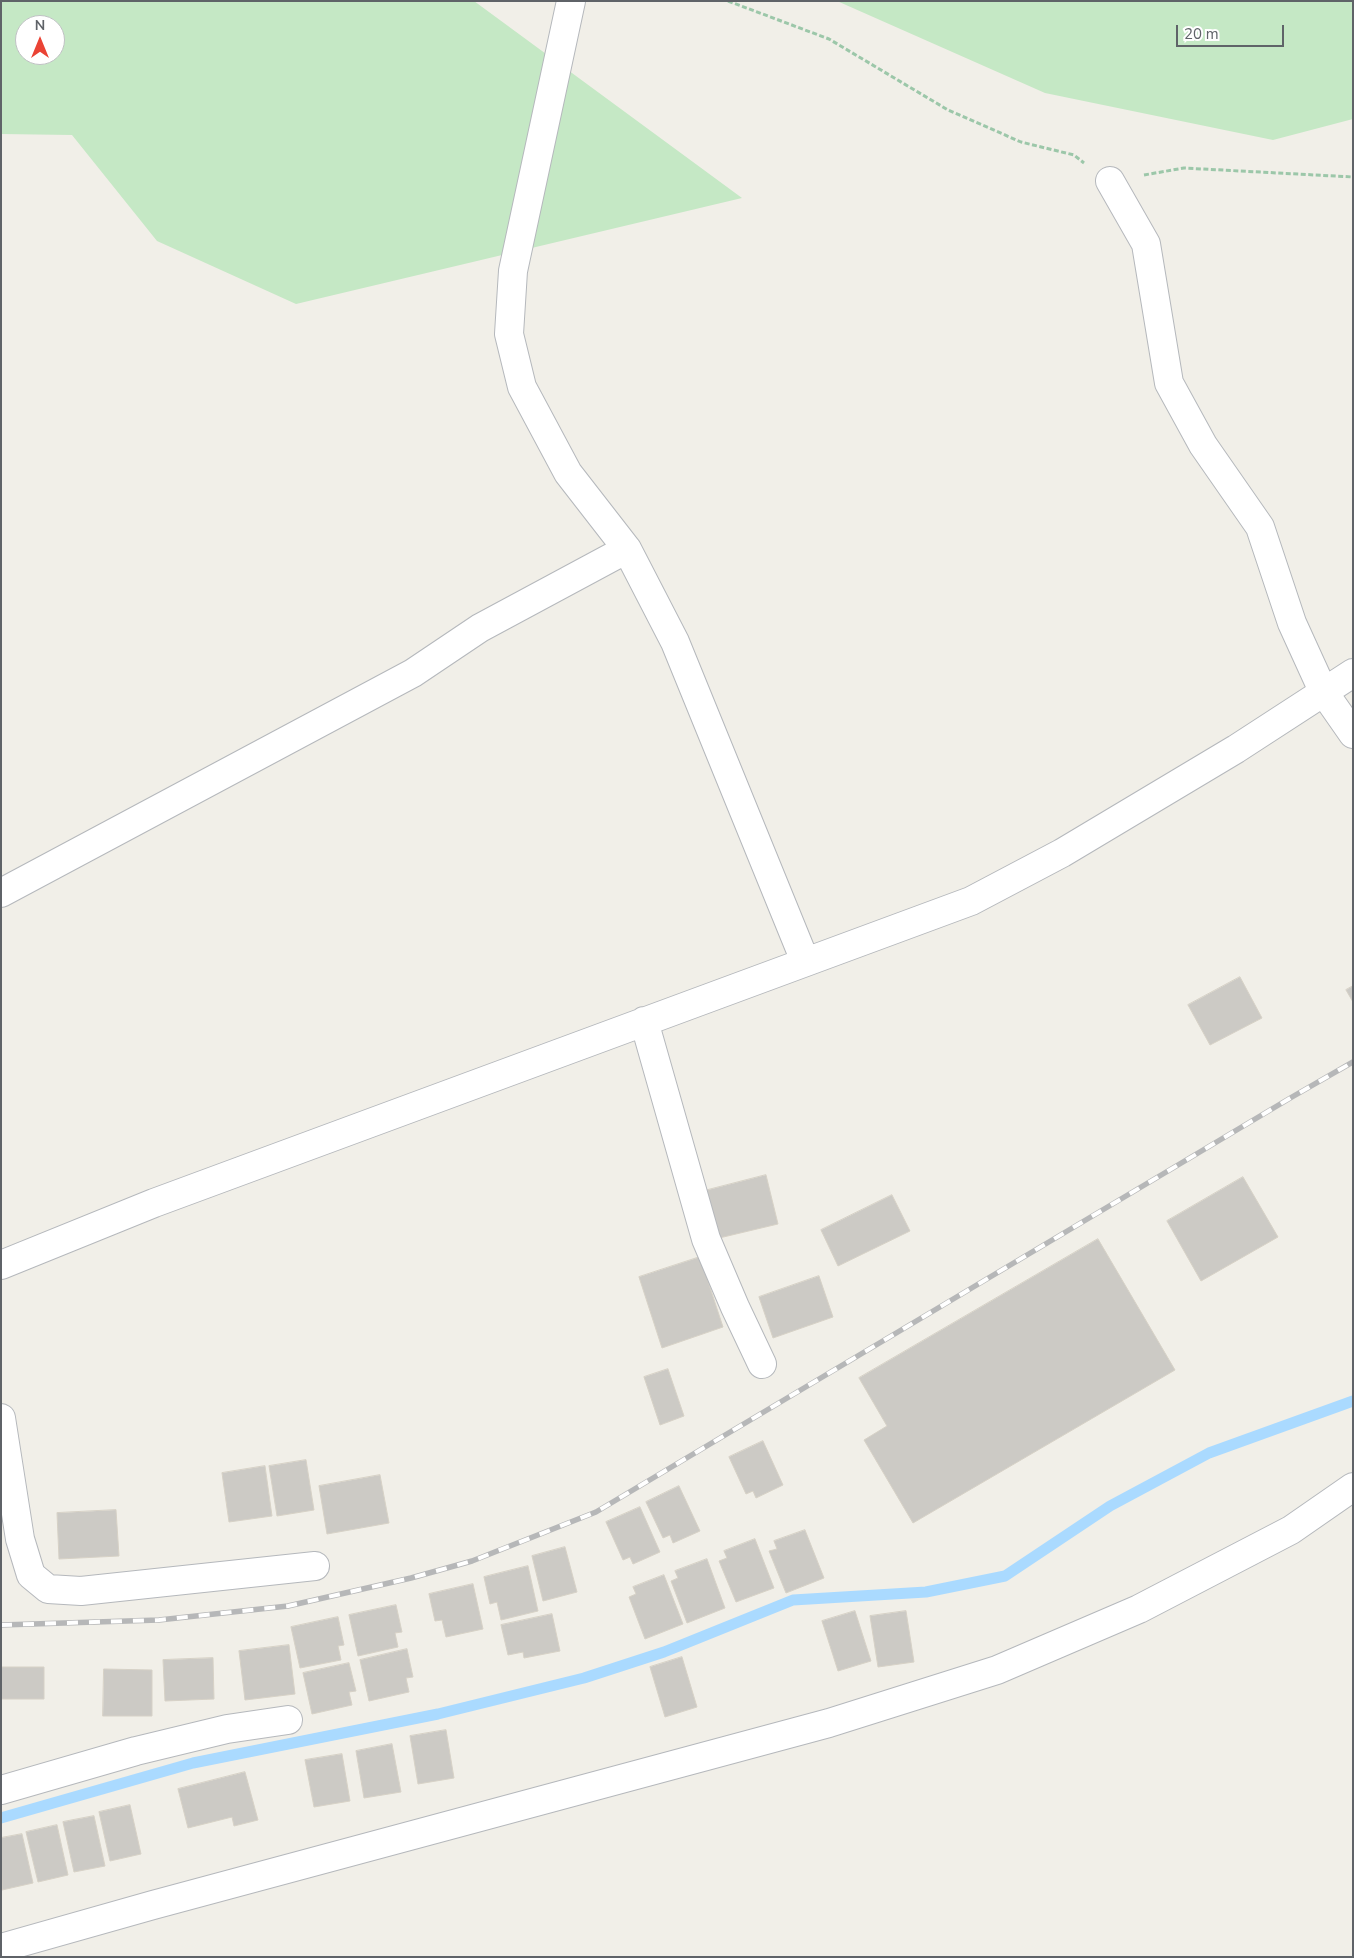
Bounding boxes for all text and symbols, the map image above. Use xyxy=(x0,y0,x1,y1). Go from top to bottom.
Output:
north arrow xyxy=(15,15,65,65)
scale bar xyxy=(1179,15,1286,47)
text: N xyxy=(35,16,45,35)
text: 20 m xyxy=(1184,24,1219,44)

